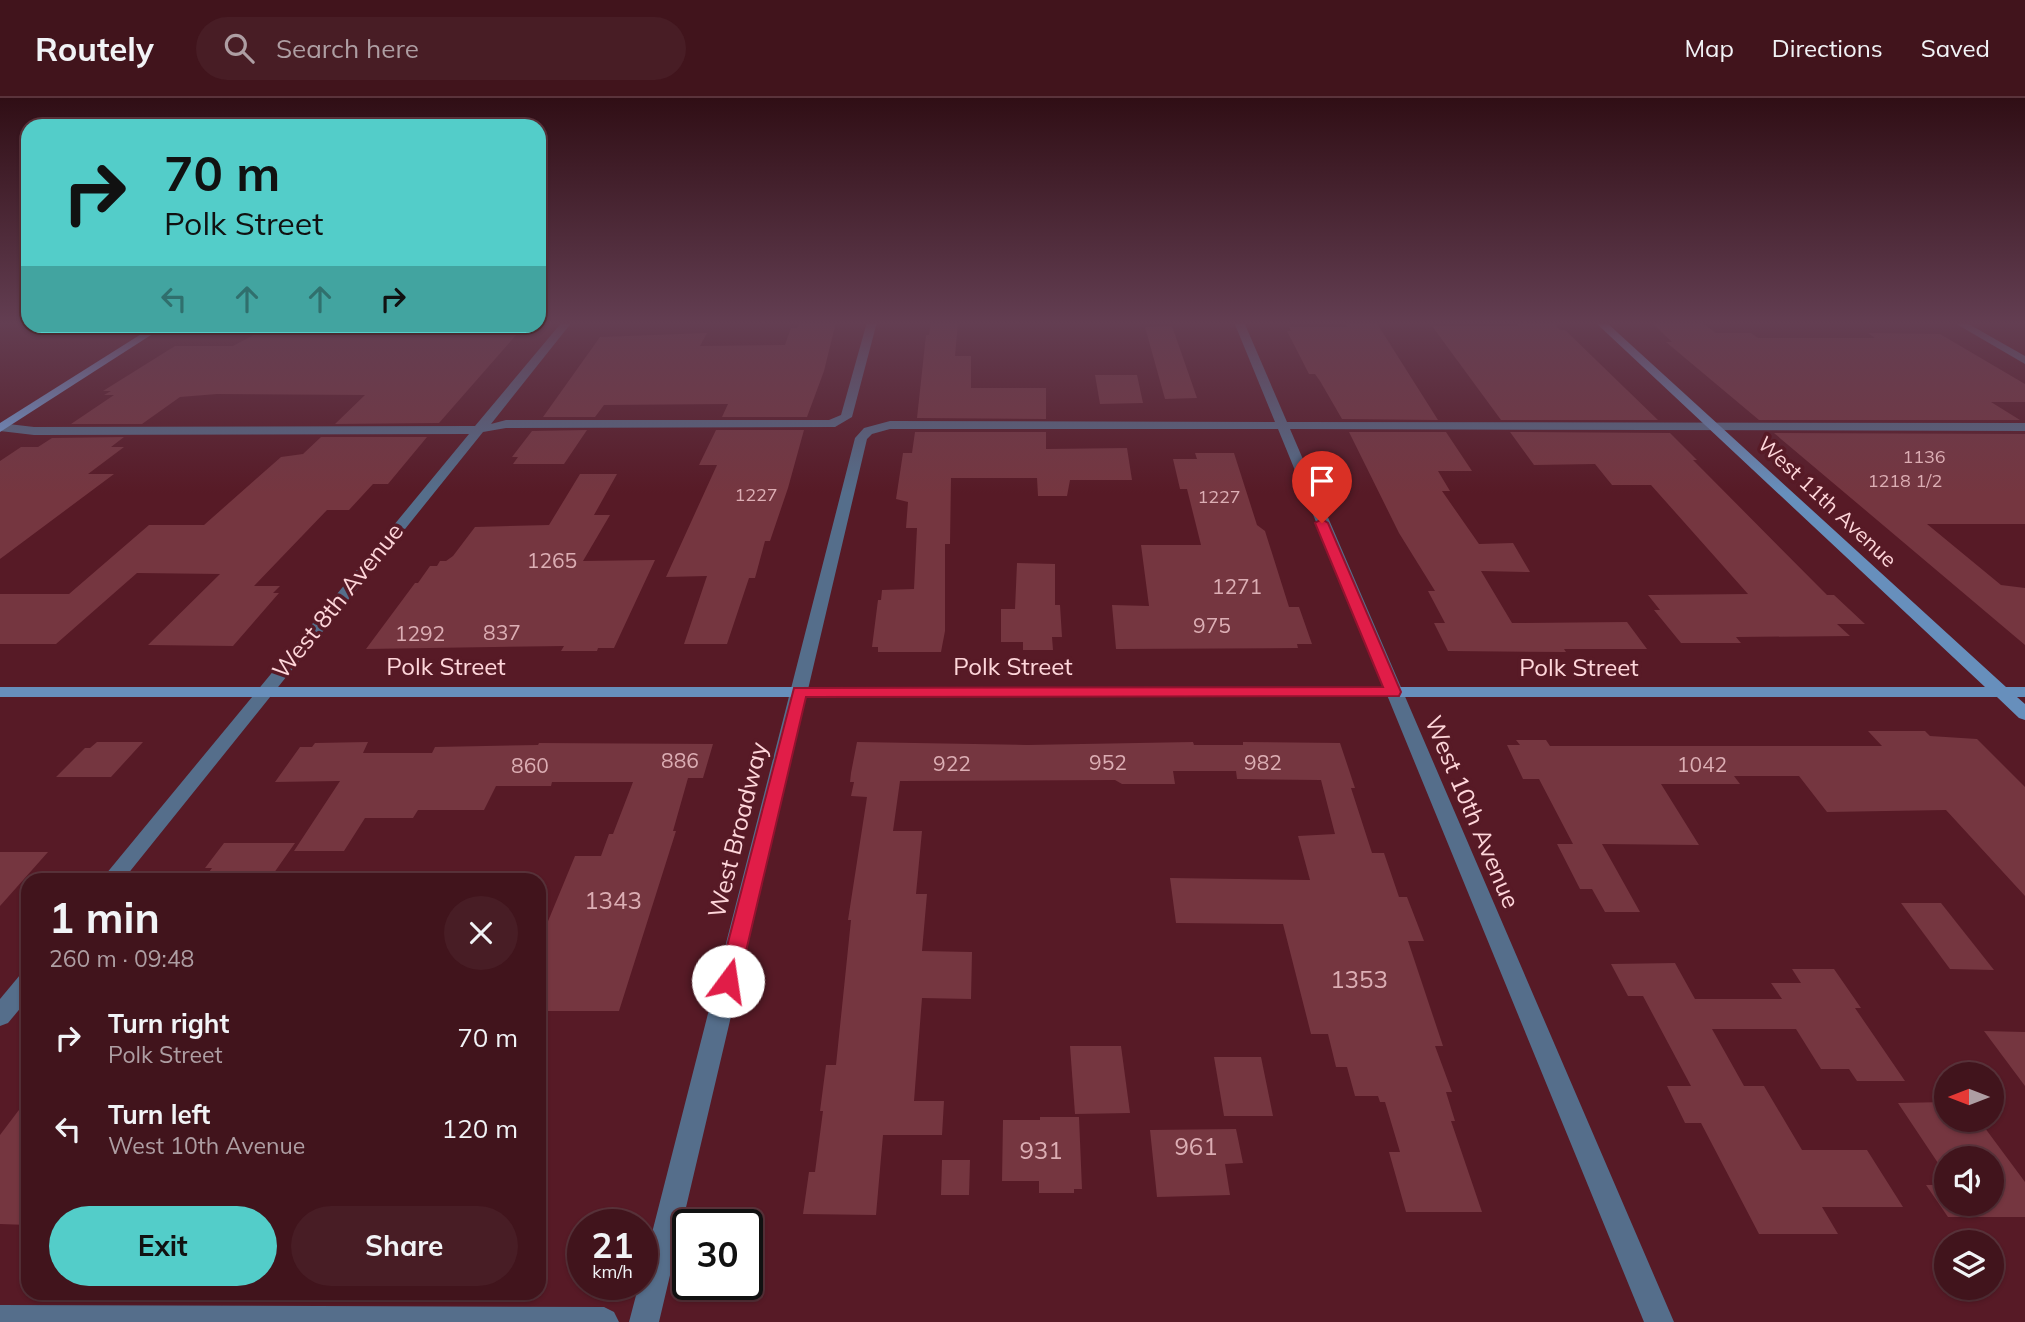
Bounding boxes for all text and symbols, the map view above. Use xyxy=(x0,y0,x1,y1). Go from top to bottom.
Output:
search box xyxy=(196,17,686,80)
text: Routely xyxy=(35,28,154,69)
icon: search xyxy=(220,29,258,67)
text: Search here xyxy=(276,32,419,65)
text: Map xyxy=(1684,33,1734,63)
text: Directions xyxy=(1772,33,1883,63)
text: Saved xyxy=(1921,33,1990,63)
text: 70 m xyxy=(164,142,280,203)
icon: right xyxy=(49,147,140,238)
text: Polk Street xyxy=(164,203,323,243)
icon: left xyxy=(155,280,193,318)
icon: ahead xyxy=(228,280,266,318)
icon: ahead xyxy=(301,280,339,318)
icon: right xyxy=(374,280,412,318)
street label: West 11th Avenue xyxy=(1753,430,1902,572)
house number: 1136 xyxy=(1902,445,1946,468)
pin xyxy=(1292,451,1352,523)
icon: arrive xyxy=(1303,462,1341,500)
house number: 1218 1/2 xyxy=(1868,469,1942,492)
house number: 1227 xyxy=(734,483,778,506)
house number: 1227 xyxy=(1197,485,1241,508)
street label: West 8th Avenue xyxy=(265,517,409,684)
house number: 1265 xyxy=(527,547,577,573)
house number: 1271 xyxy=(1212,573,1262,599)
house number: 975 xyxy=(1193,612,1231,638)
house number: 837 xyxy=(483,619,521,645)
house number: 1292 xyxy=(395,620,445,646)
street label: Polk Street xyxy=(386,651,506,681)
street label: Polk Street xyxy=(953,651,1073,681)
street label: Polk Street xyxy=(1519,652,1639,682)
street label: West 10th Avenue xyxy=(1419,711,1527,912)
street label: West Broadway xyxy=(701,739,773,921)
house number: 886 xyxy=(661,747,699,773)
house number: 952 xyxy=(1089,749,1127,775)
house number: 982 xyxy=(1244,749,1282,775)
house number: 922 xyxy=(933,750,971,776)
house number: 1042 xyxy=(1677,751,1727,777)
house number: 860 xyxy=(511,752,549,778)
house number: 1343 xyxy=(584,885,642,915)
text: 1 min xyxy=(49,891,160,944)
button: close xyxy=(444,896,518,970)
text: 260 m · 09:48 xyxy=(49,944,194,973)
position arrow xyxy=(691,944,765,1018)
house number: 1353 xyxy=(1330,964,1388,994)
text: Turn right xyxy=(108,1007,229,1040)
icon: right xyxy=(49,1019,87,1057)
text: 70 m xyxy=(457,1021,518,1054)
text: Polk Street xyxy=(108,1040,223,1069)
north arrow xyxy=(1934,1062,2004,1132)
map controls xyxy=(1934,1062,2004,1300)
text: Turn left xyxy=(108,1098,210,1131)
icon: left xyxy=(49,1110,87,1148)
text: 120 m xyxy=(442,1112,518,1145)
text: West 10th Avenue xyxy=(108,1131,305,1160)
house number: 961 xyxy=(1174,1131,1218,1161)
house number: 931 xyxy=(1019,1135,1063,1165)
button: sound xyxy=(1934,1146,2004,1216)
button: Exit xyxy=(49,1206,277,1286)
button: Share xyxy=(291,1206,518,1286)
speed limit sign: 30 xyxy=(672,1209,763,1300)
text: 21 xyxy=(591,1223,634,1267)
button: layers xyxy=(1934,1230,2004,1300)
text: km/h xyxy=(592,1260,633,1283)

